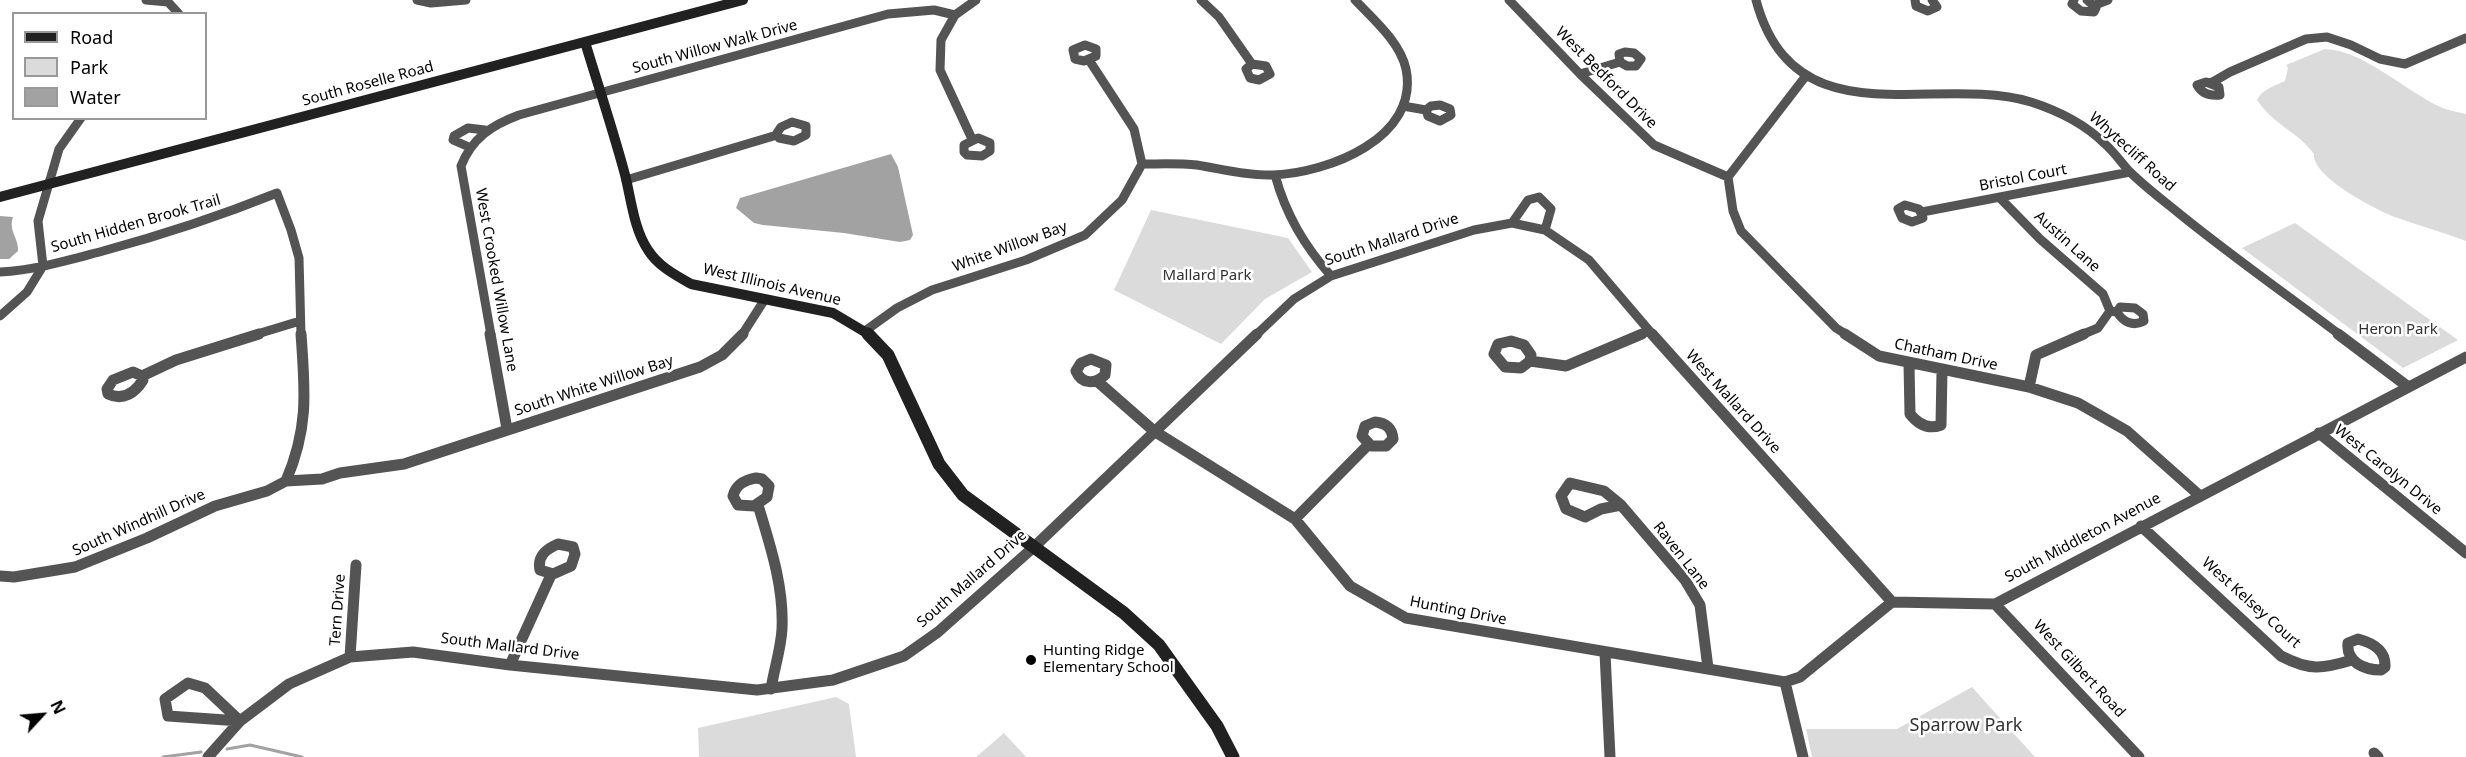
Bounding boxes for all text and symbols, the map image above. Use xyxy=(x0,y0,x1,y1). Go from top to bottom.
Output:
legend xyxy=(12,12,207,120)
street label: South Willow Walk Drive xyxy=(631,16,799,78)
street label: West Bedford Drive xyxy=(1551,23,1661,133)
text: Road xyxy=(70,25,113,49)
text: Park xyxy=(70,55,108,79)
street label: South Roselle Road xyxy=(300,58,436,110)
text: Water xyxy=(70,85,121,109)
street label: Whytecliff Road xyxy=(2085,109,2179,195)
street label: Bristol Court xyxy=(1978,161,2068,195)
street label: West Crooked Willow Lane xyxy=(471,187,521,373)
street label: South Hidden Brook Trail xyxy=(49,191,223,257)
street label: Austin Lane xyxy=(2030,208,2104,276)
street label: South Mallard Drive xyxy=(1323,210,1461,270)
street label: White Willow Bay xyxy=(950,218,1070,276)
street label: West Illinois Avenue xyxy=(701,260,843,310)
park label: Mallard Park xyxy=(1163,267,1251,285)
park label: Heron Park xyxy=(2358,321,2438,339)
street label: Chatham Drive xyxy=(1893,335,1999,375)
street label: West Mallard Drive xyxy=(1682,347,1784,457)
street label: South White Willow Bay xyxy=(512,352,676,420)
street label: West Carolyn Drive xyxy=(2331,421,2445,519)
street label: South Windhill Drive xyxy=(70,486,208,560)
street label: South Middleton Avenue xyxy=(2002,489,2164,587)
street label: Raven Lane xyxy=(1649,519,1713,593)
street label: South Mallard Drive xyxy=(913,526,1031,632)
street label: West Kelsey Court xyxy=(2198,554,2304,652)
street label: Tern Drive xyxy=(327,573,349,647)
street label: Hunting Drive xyxy=(1408,593,1508,629)
street label: West Gilbert Road xyxy=(2029,617,2129,721)
street label: South Mallard Drive xyxy=(440,630,580,664)
place label: Hunting Ridge Elementary School xyxy=(1043,642,1174,677)
marker: Hunting Ridge Elementary School xyxy=(1024,653,1038,667)
north arrow xyxy=(12,685,72,745)
text: N xyxy=(45,696,71,718)
park label: Sparrow Park xyxy=(1910,715,2022,737)

